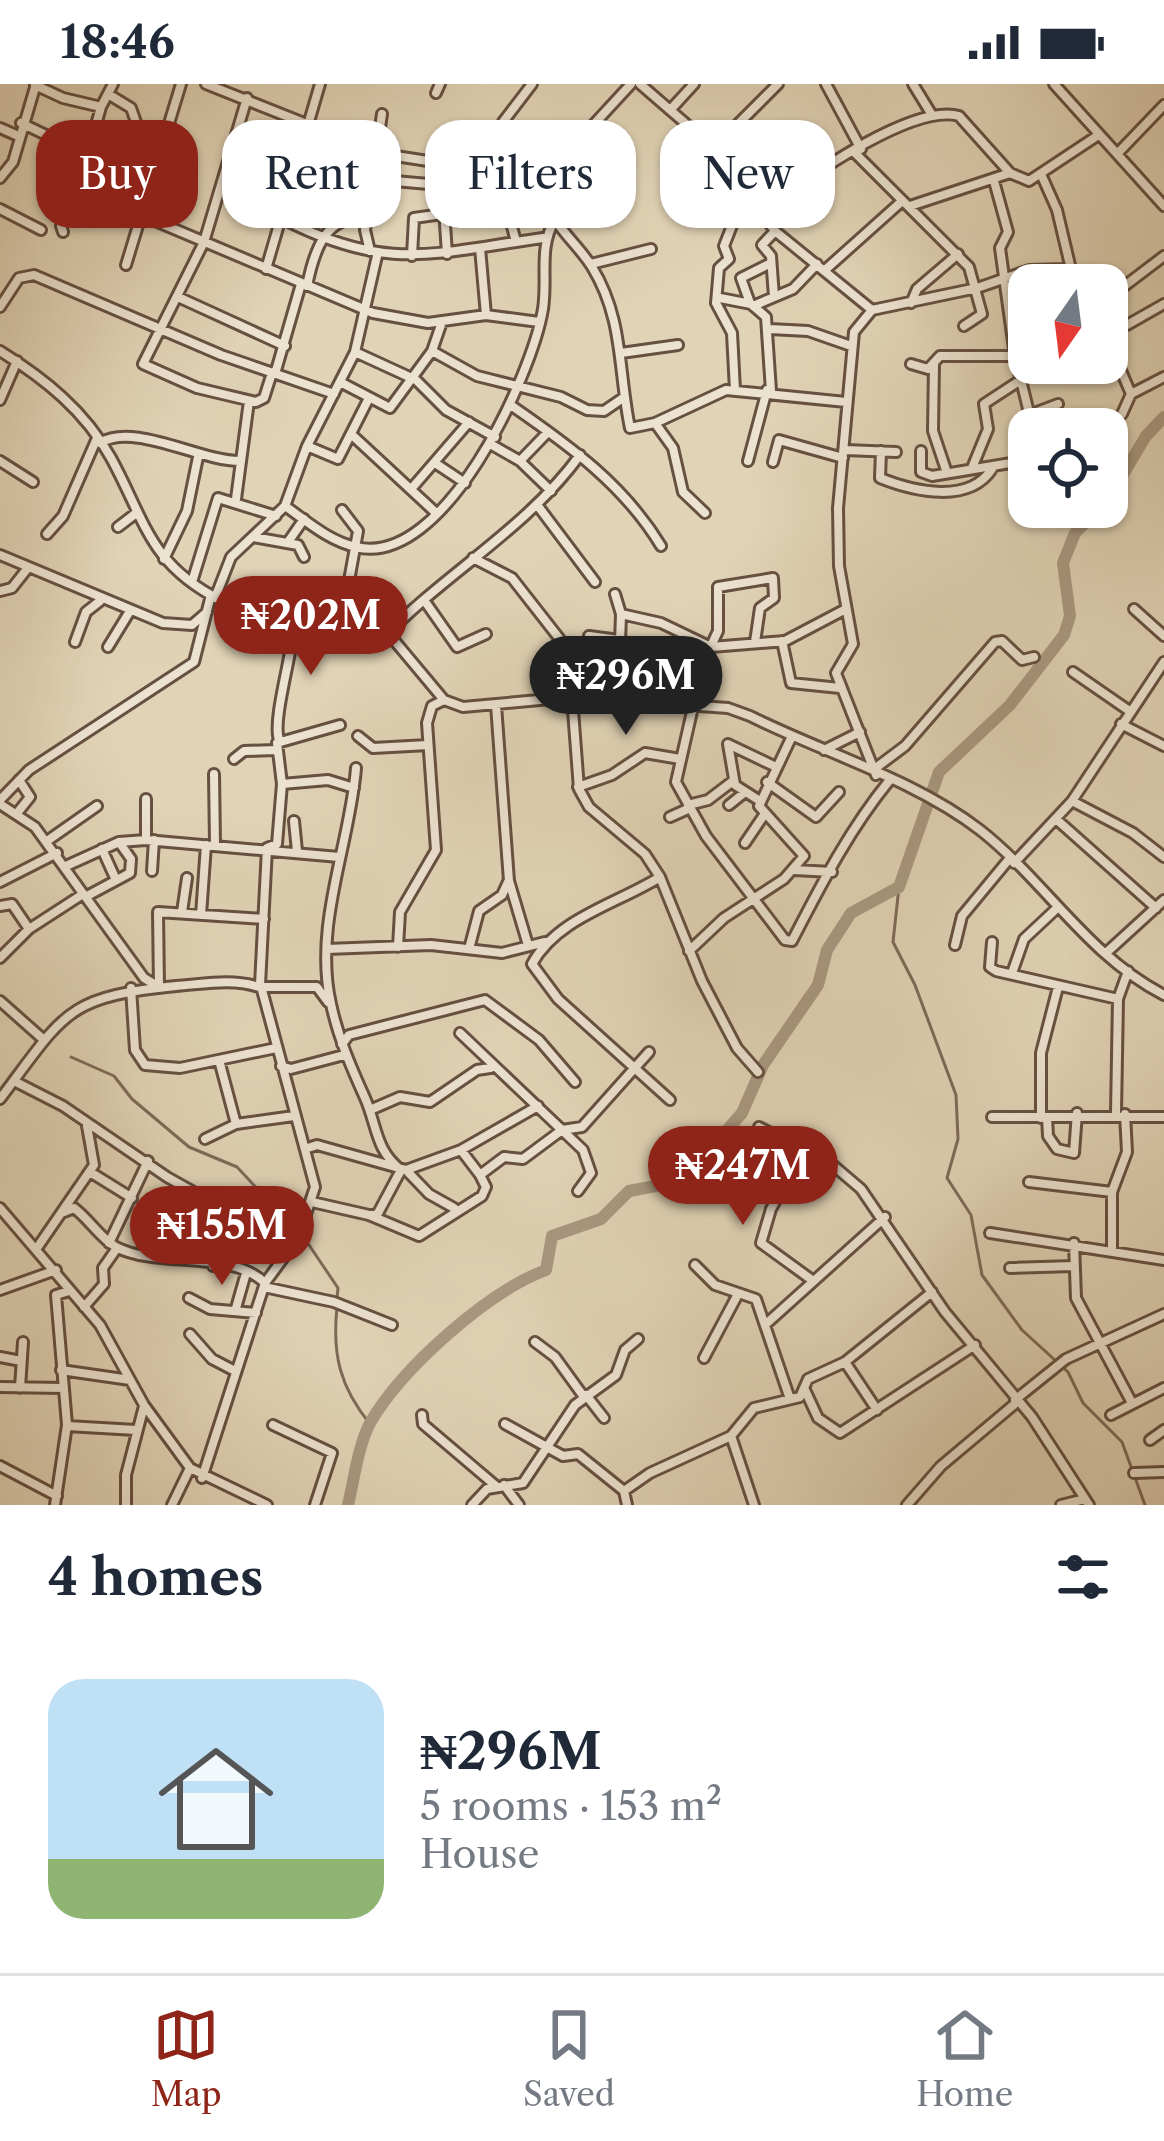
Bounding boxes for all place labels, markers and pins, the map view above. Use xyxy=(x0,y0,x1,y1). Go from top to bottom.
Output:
pin: ₦202M xyxy=(227,576,395,678)
pin: ₦296M xyxy=(542,636,710,738)
pin: ₦247M xyxy=(659,1126,827,1228)
pin: ₦155M xyxy=(138,1186,306,1288)

